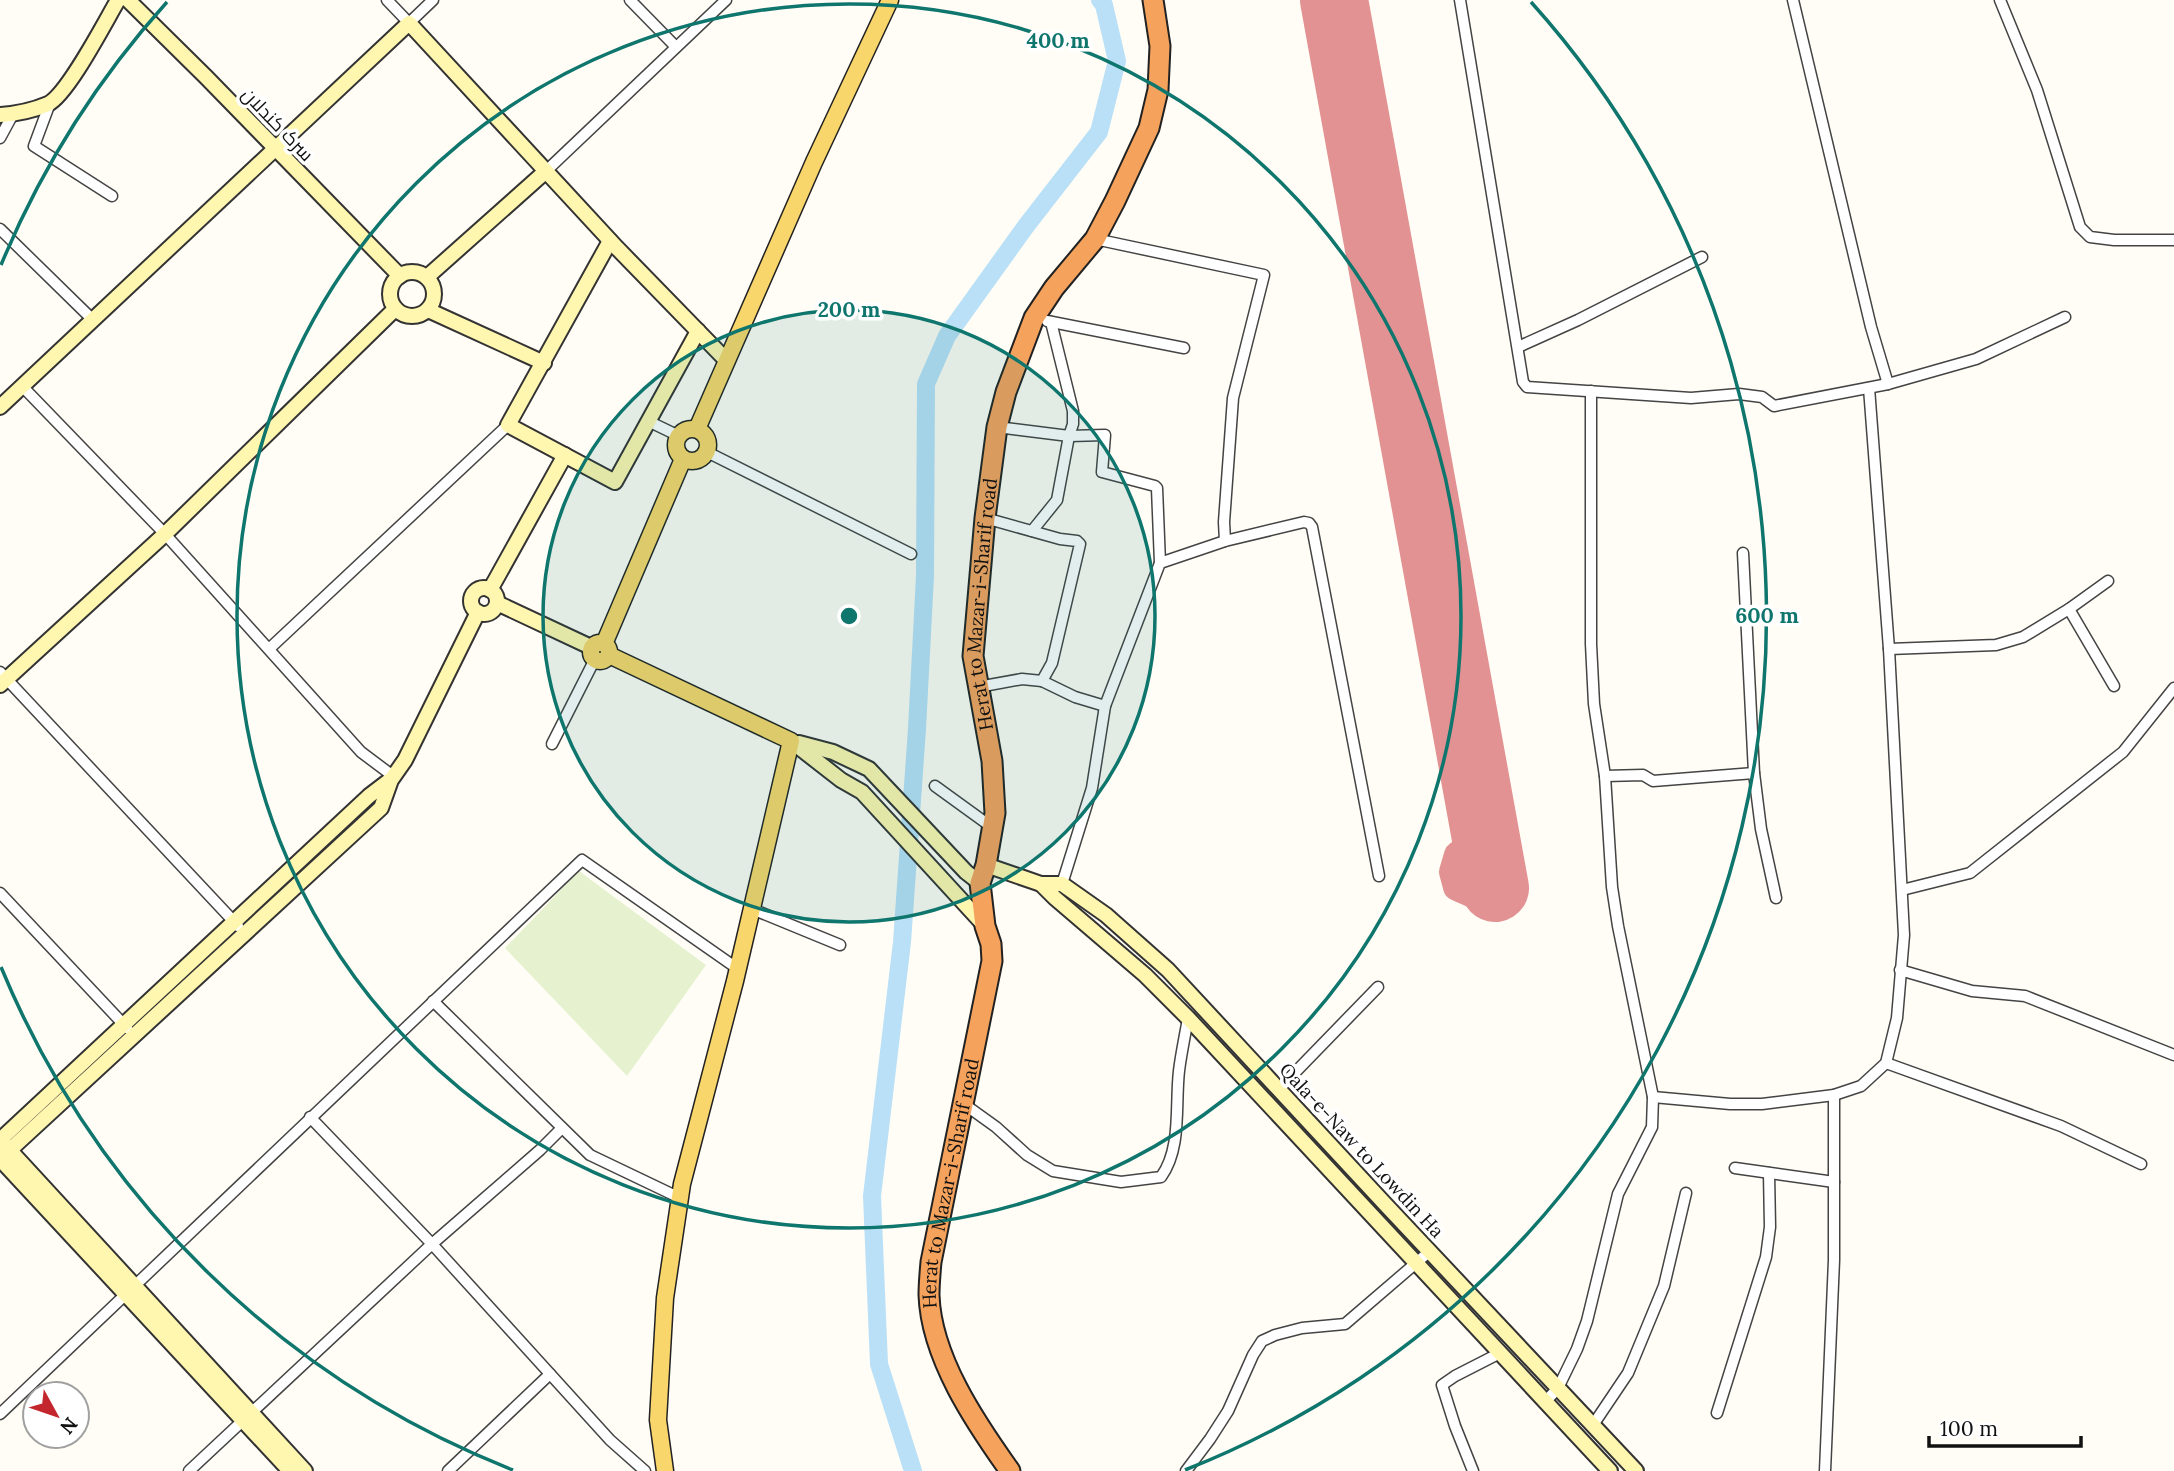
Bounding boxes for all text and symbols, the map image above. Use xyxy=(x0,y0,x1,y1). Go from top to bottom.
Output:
text: 400 m xyxy=(1026,27,1090,54)
street label: سرک کندلان xyxy=(237,82,319,166)
text: 200 m xyxy=(818,296,880,323)
street label: Herat to Mazar-i-Sharif road xyxy=(961,477,1002,733)
text: 600 m xyxy=(1735,602,1799,629)
centre of rings xyxy=(837,604,861,628)
street label: Herat to Mazar-i-Sharif road xyxy=(917,1056,984,1309)
street label: Qala-e-Naw to Lowdin Ha xyxy=(1275,1057,1450,1243)
north arrow xyxy=(21,1380,91,1450)
scale bar xyxy=(1929,1404,2081,1448)
text: N xyxy=(55,1413,83,1440)
text: 100 m xyxy=(1940,1415,1998,1442)

